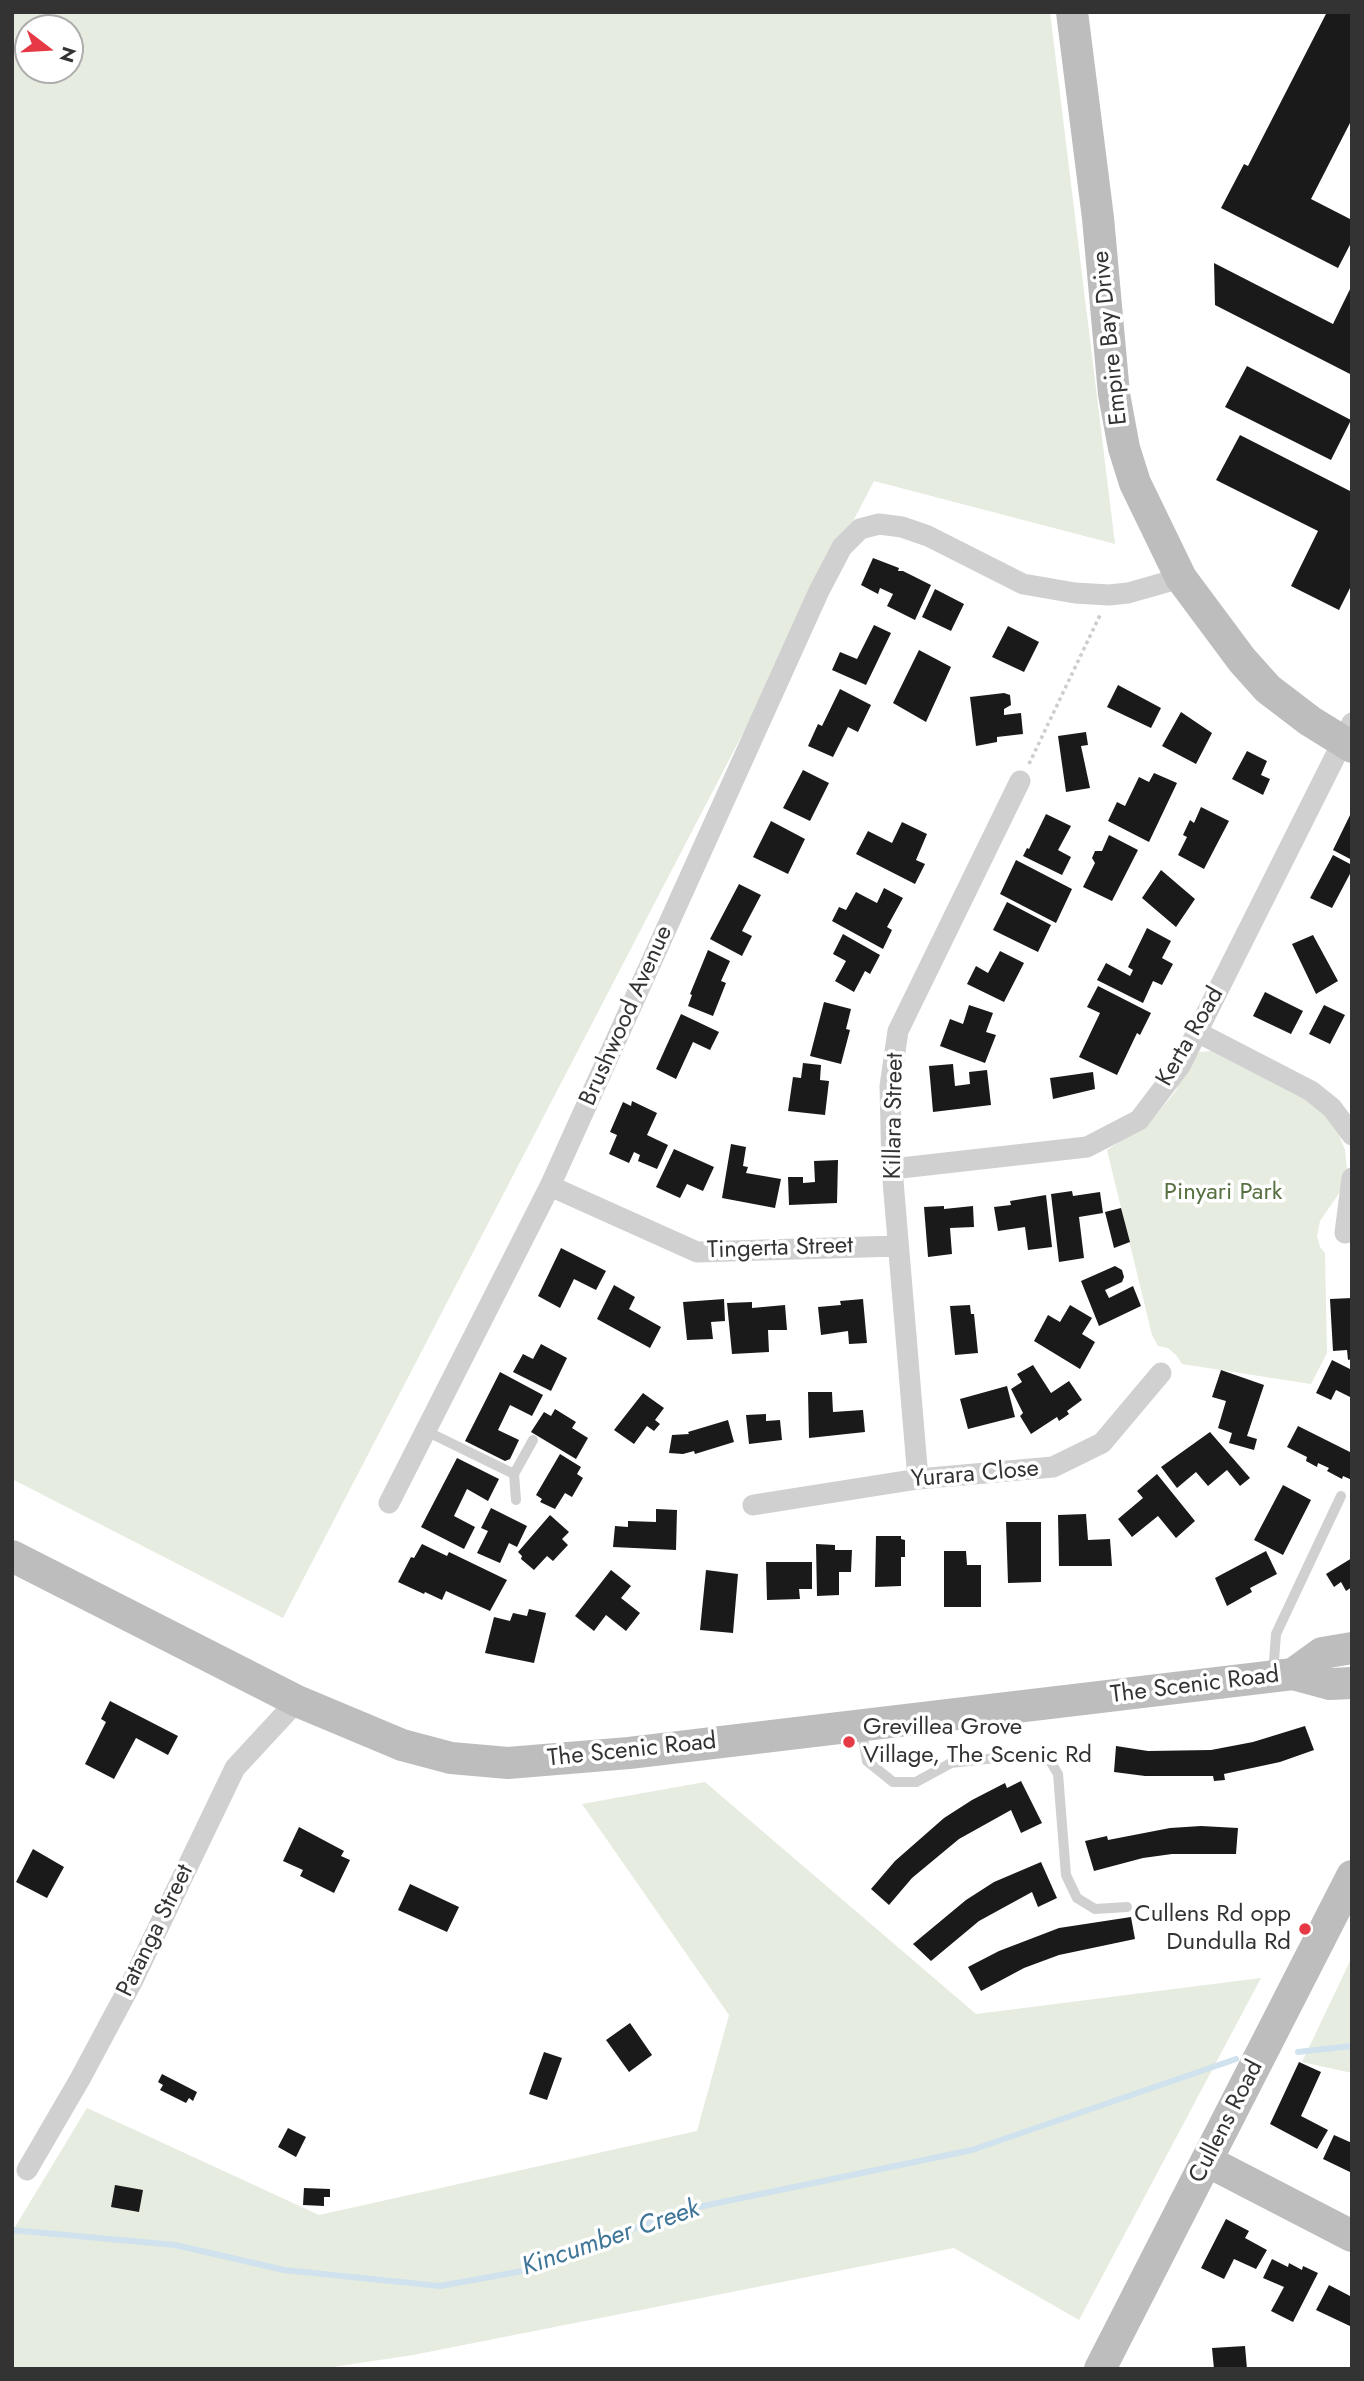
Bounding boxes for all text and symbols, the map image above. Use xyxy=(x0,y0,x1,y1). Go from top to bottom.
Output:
north arrow xyxy=(14,14,84,84)
text: N xyxy=(53,44,83,66)
street label: Empire Bay Drive xyxy=(1088,249,1134,427)
street label: Brushwood Avenue xyxy=(574,921,680,1111)
street label: Kerta Road xyxy=(1151,982,1231,1092)
street label: Killara Street xyxy=(879,1052,911,1180)
park label: Pinyari Park xyxy=(1164,1179,1282,1207)
street label: Tingerta Street xyxy=(707,1232,853,1266)
street label: Yurara Close xyxy=(910,1455,1040,1495)
street label: The Scenic Road xyxy=(1109,1661,1281,1711)
place label: Grevillea Grove Village, The Scenic Rd xyxy=(863,1714,1092,1770)
street label: The Scenic Road xyxy=(546,1728,718,1774)
marker: Grevillea Grove Village, The Scenic Rd xyxy=(841,1734,857,1750)
street label: Patanga Street xyxy=(112,1860,200,2002)
place label: Cullens Rd opp Dundulla Rd xyxy=(1134,1901,1291,1957)
marker: Cullens Rd opp Dundulla Rd xyxy=(1297,1921,1313,1937)
street label: Cullens Road xyxy=(1184,2056,1270,2188)
water label: Kincumber Creek xyxy=(518,2194,704,2284)

